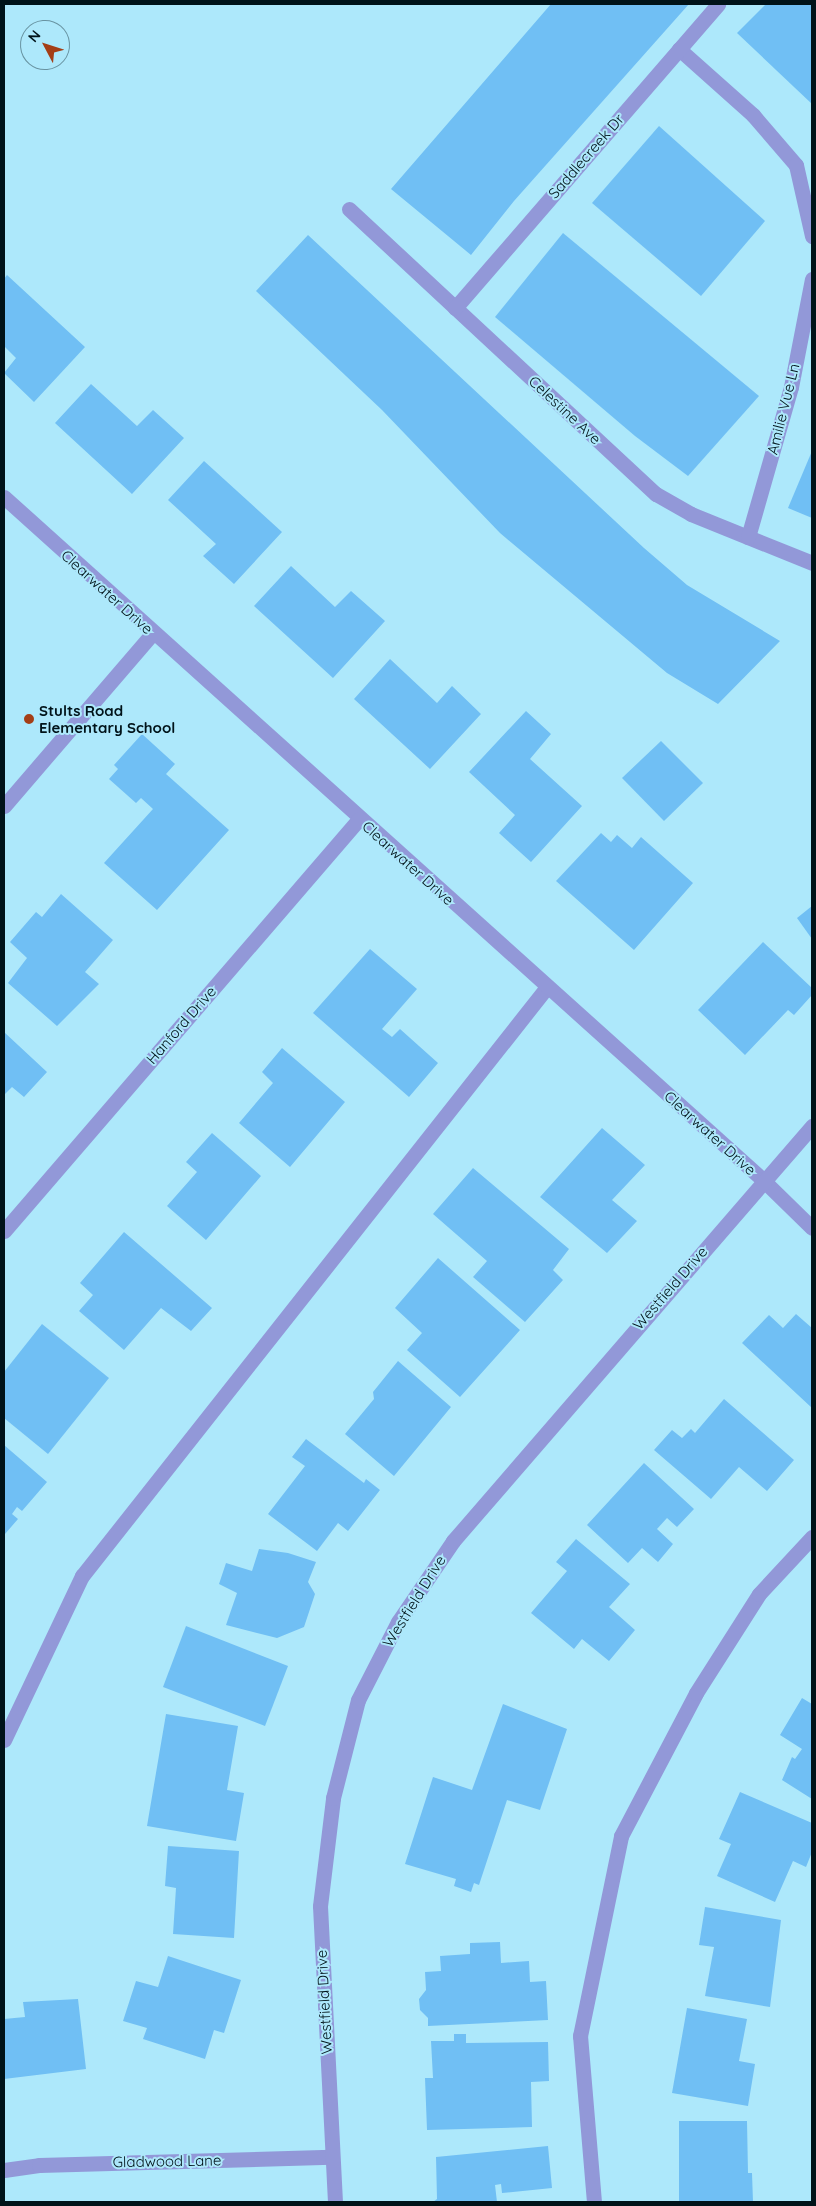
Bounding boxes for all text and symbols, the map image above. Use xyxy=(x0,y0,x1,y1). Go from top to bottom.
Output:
north arrow xyxy=(20,20,70,70)
text: N xyxy=(24,26,44,46)
street label: Saddlecreek Dr xyxy=(544,110,628,202)
street label: Amilie Vue Ln xyxy=(763,362,803,456)
street label: Celestine Ave xyxy=(525,372,605,448)
street label: Clearwater Drive xyxy=(57,546,157,638)
place label: Stults Road Elementary School xyxy=(39,701,175,736)
marker: Stults Road Elementary School xyxy=(23,713,35,725)
street label: Clearwater Drive xyxy=(358,817,458,909)
street label: Hanford Drive xyxy=(142,982,220,1068)
street label: Clearwater Drive xyxy=(660,1087,760,1179)
street label: Westfield Drive xyxy=(629,1243,711,1333)
street label: Westfield Drive xyxy=(379,1552,449,1650)
street label: Westfield Drive xyxy=(312,1949,336,2055)
street label: Gladwood Lane xyxy=(112,2151,222,2171)

